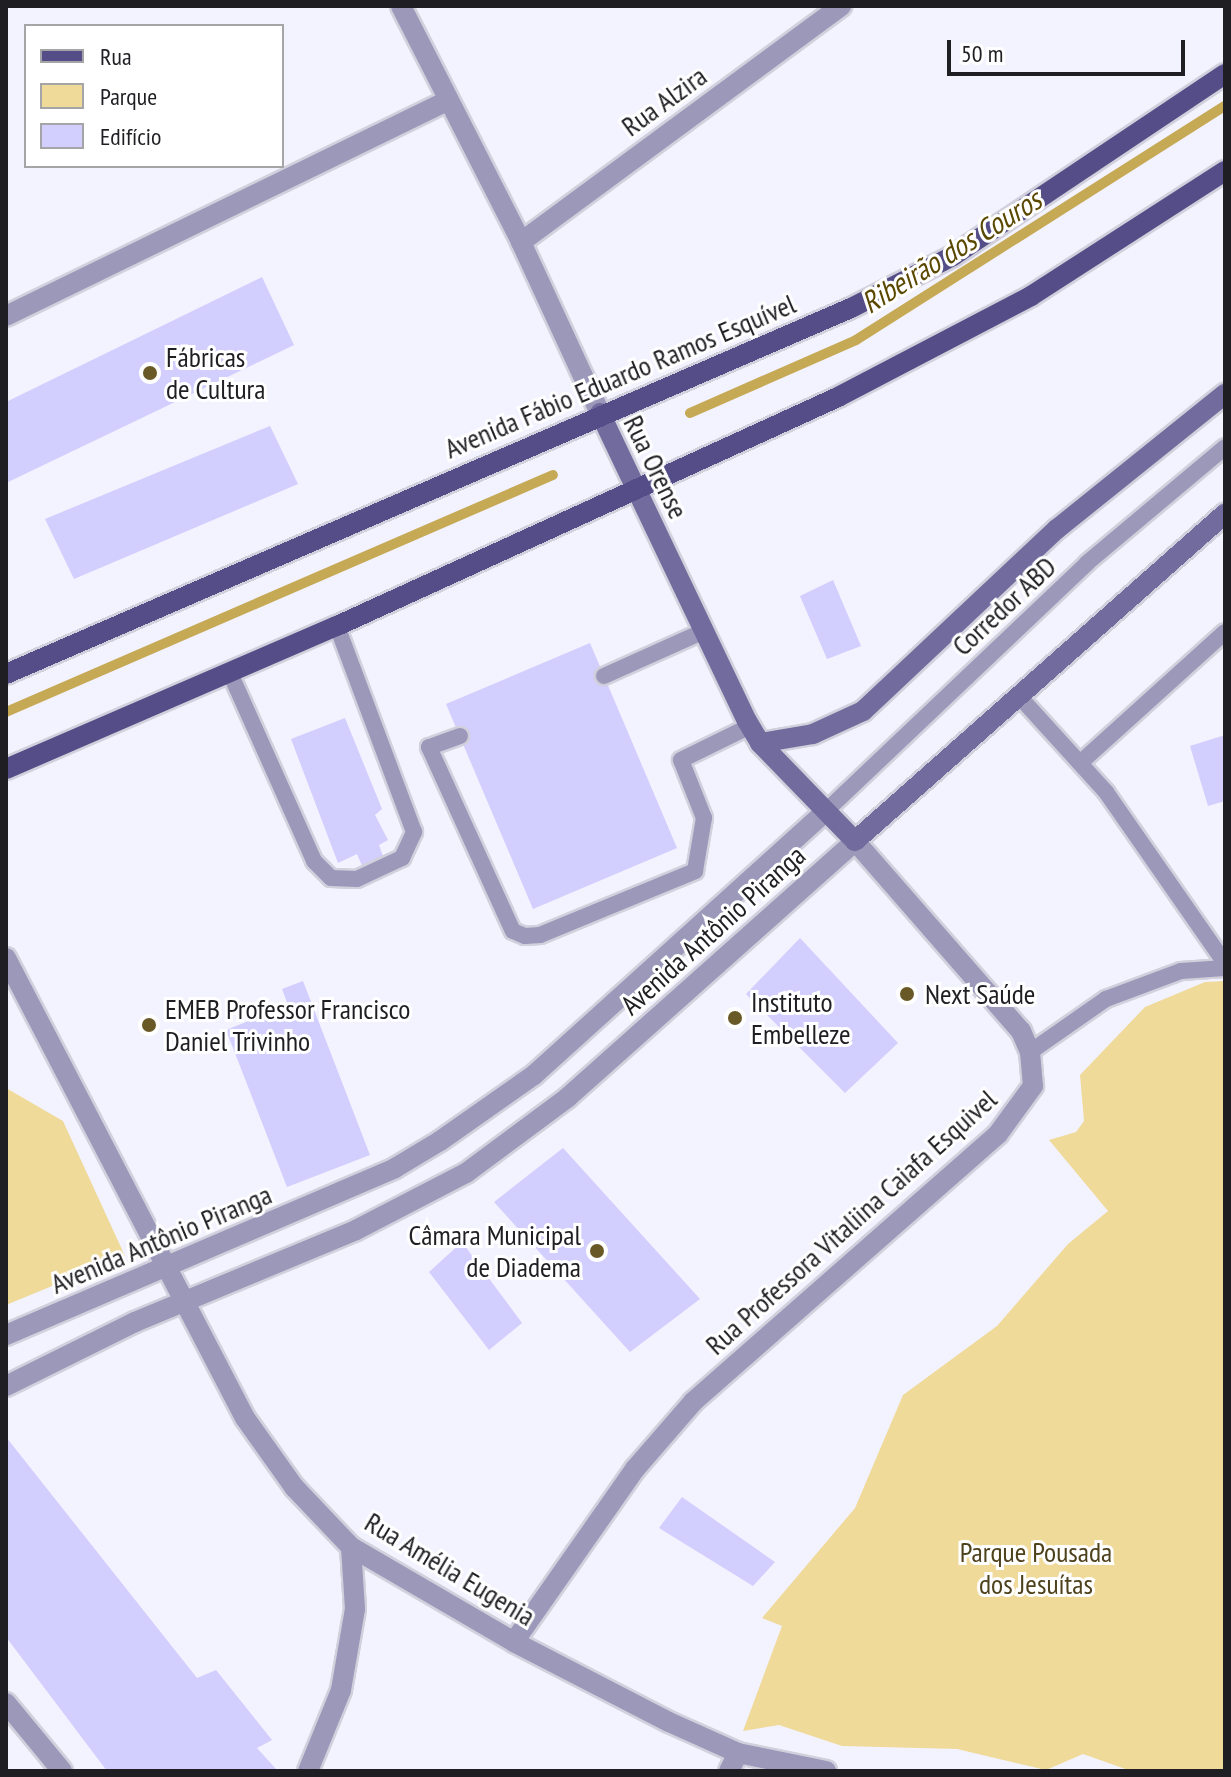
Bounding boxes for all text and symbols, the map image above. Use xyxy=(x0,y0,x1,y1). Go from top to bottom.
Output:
legend xyxy=(24,24,284,168)
scale bar xyxy=(951,24,1189,74)
text: 50 m xyxy=(961,38,1003,69)
text: Rua xyxy=(100,41,132,72)
street label: Rua Alzira xyxy=(615,59,713,143)
text: Parque xyxy=(100,81,157,112)
text: Edifício xyxy=(100,121,161,152)
water label: Ribeirão dos Couros xyxy=(855,181,1047,321)
street label: Avenida Fábio Eduardo Ramos Esquível xyxy=(440,287,800,465)
place label: Fábricas de Cultura xyxy=(166,340,265,406)
marker: Fábricas de Cultura xyxy=(141,364,159,382)
street label: Rua Orense xyxy=(617,410,695,524)
street label: Corredor ABD xyxy=(945,549,1063,663)
street label: Avenida Antônio Piranga xyxy=(614,838,812,1022)
place label: Next Saúde xyxy=(925,977,1035,1011)
marker: Next Saúde xyxy=(896,983,918,1005)
place label: Instituto Embelleze xyxy=(751,985,851,1051)
place label: EMEB Professor Francisco Daniel Trivinho xyxy=(165,992,410,1058)
marker: Instituto Embelleze xyxy=(726,1009,744,1027)
marker: EMEB Professor Francisco Daniel Trivinho xyxy=(140,1016,158,1034)
street label: Rua Professora Vitaliina Caiafa Esquivel xyxy=(698,1082,1004,1362)
street label: Avenida Antônio Piranga xyxy=(45,1177,277,1301)
place label: Câmara Municipal de Diadema xyxy=(408,1218,581,1284)
marker: Câmara Municipal de Diadema xyxy=(588,1242,606,1260)
street label: Rua Amélia Eugenia xyxy=(359,1505,541,1633)
park label: Parque Pousada dos Jesuítas xyxy=(960,1535,1112,1601)

